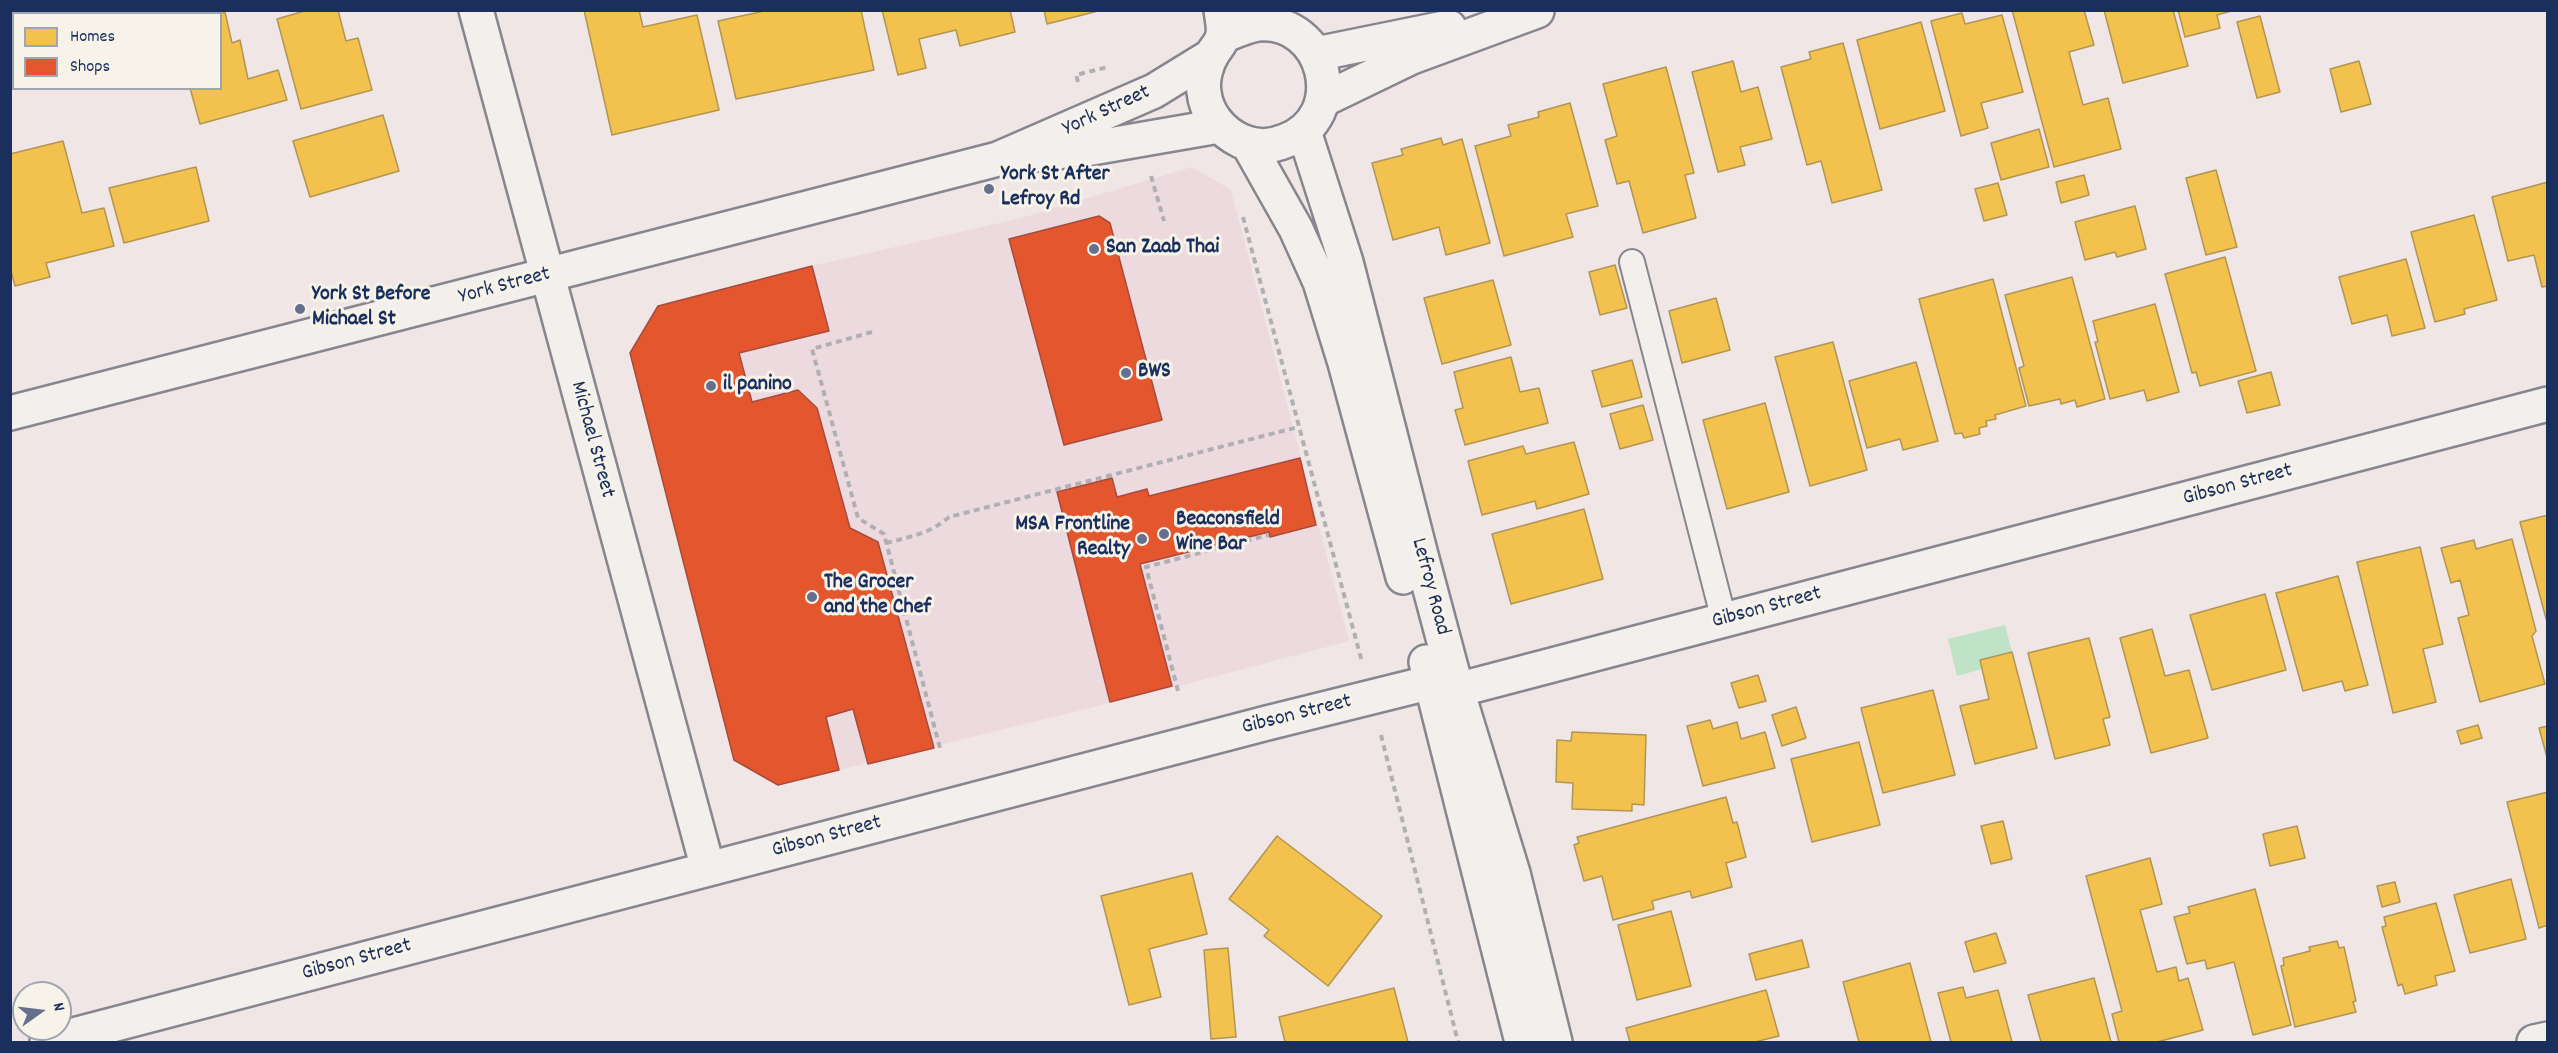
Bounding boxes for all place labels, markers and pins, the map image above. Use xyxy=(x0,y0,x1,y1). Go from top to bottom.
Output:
place label: York St After Lefroy Rd xyxy=(1001,163,1110,214)
marker: York St After Lefroy Rd xyxy=(982,182,996,196)
place label: San Zaab Thai xyxy=(1106,236,1219,262)
marker: San Zaab Thai xyxy=(1087,242,1101,256)
place label: York St Before Michael St xyxy=(312,283,430,334)
marker: York St Before Michael St xyxy=(293,302,307,316)
place label: BWS xyxy=(1138,360,1171,386)
marker: BWS xyxy=(1119,366,1133,380)
place label: il panino xyxy=(723,373,792,399)
marker: il panino xyxy=(704,379,718,393)
place label: Beaconsfield Wine Bar xyxy=(1176,508,1280,560)
place label: MSA Frontline Realty xyxy=(1015,513,1130,564)
marker: Beaconsfield Wine Bar xyxy=(1157,527,1171,541)
marker: MSA Frontline Realty xyxy=(1135,532,1149,546)
place label: The Grocer and the Chef xyxy=(824,571,931,622)
marker: The Grocer and the Chef xyxy=(805,590,819,604)

